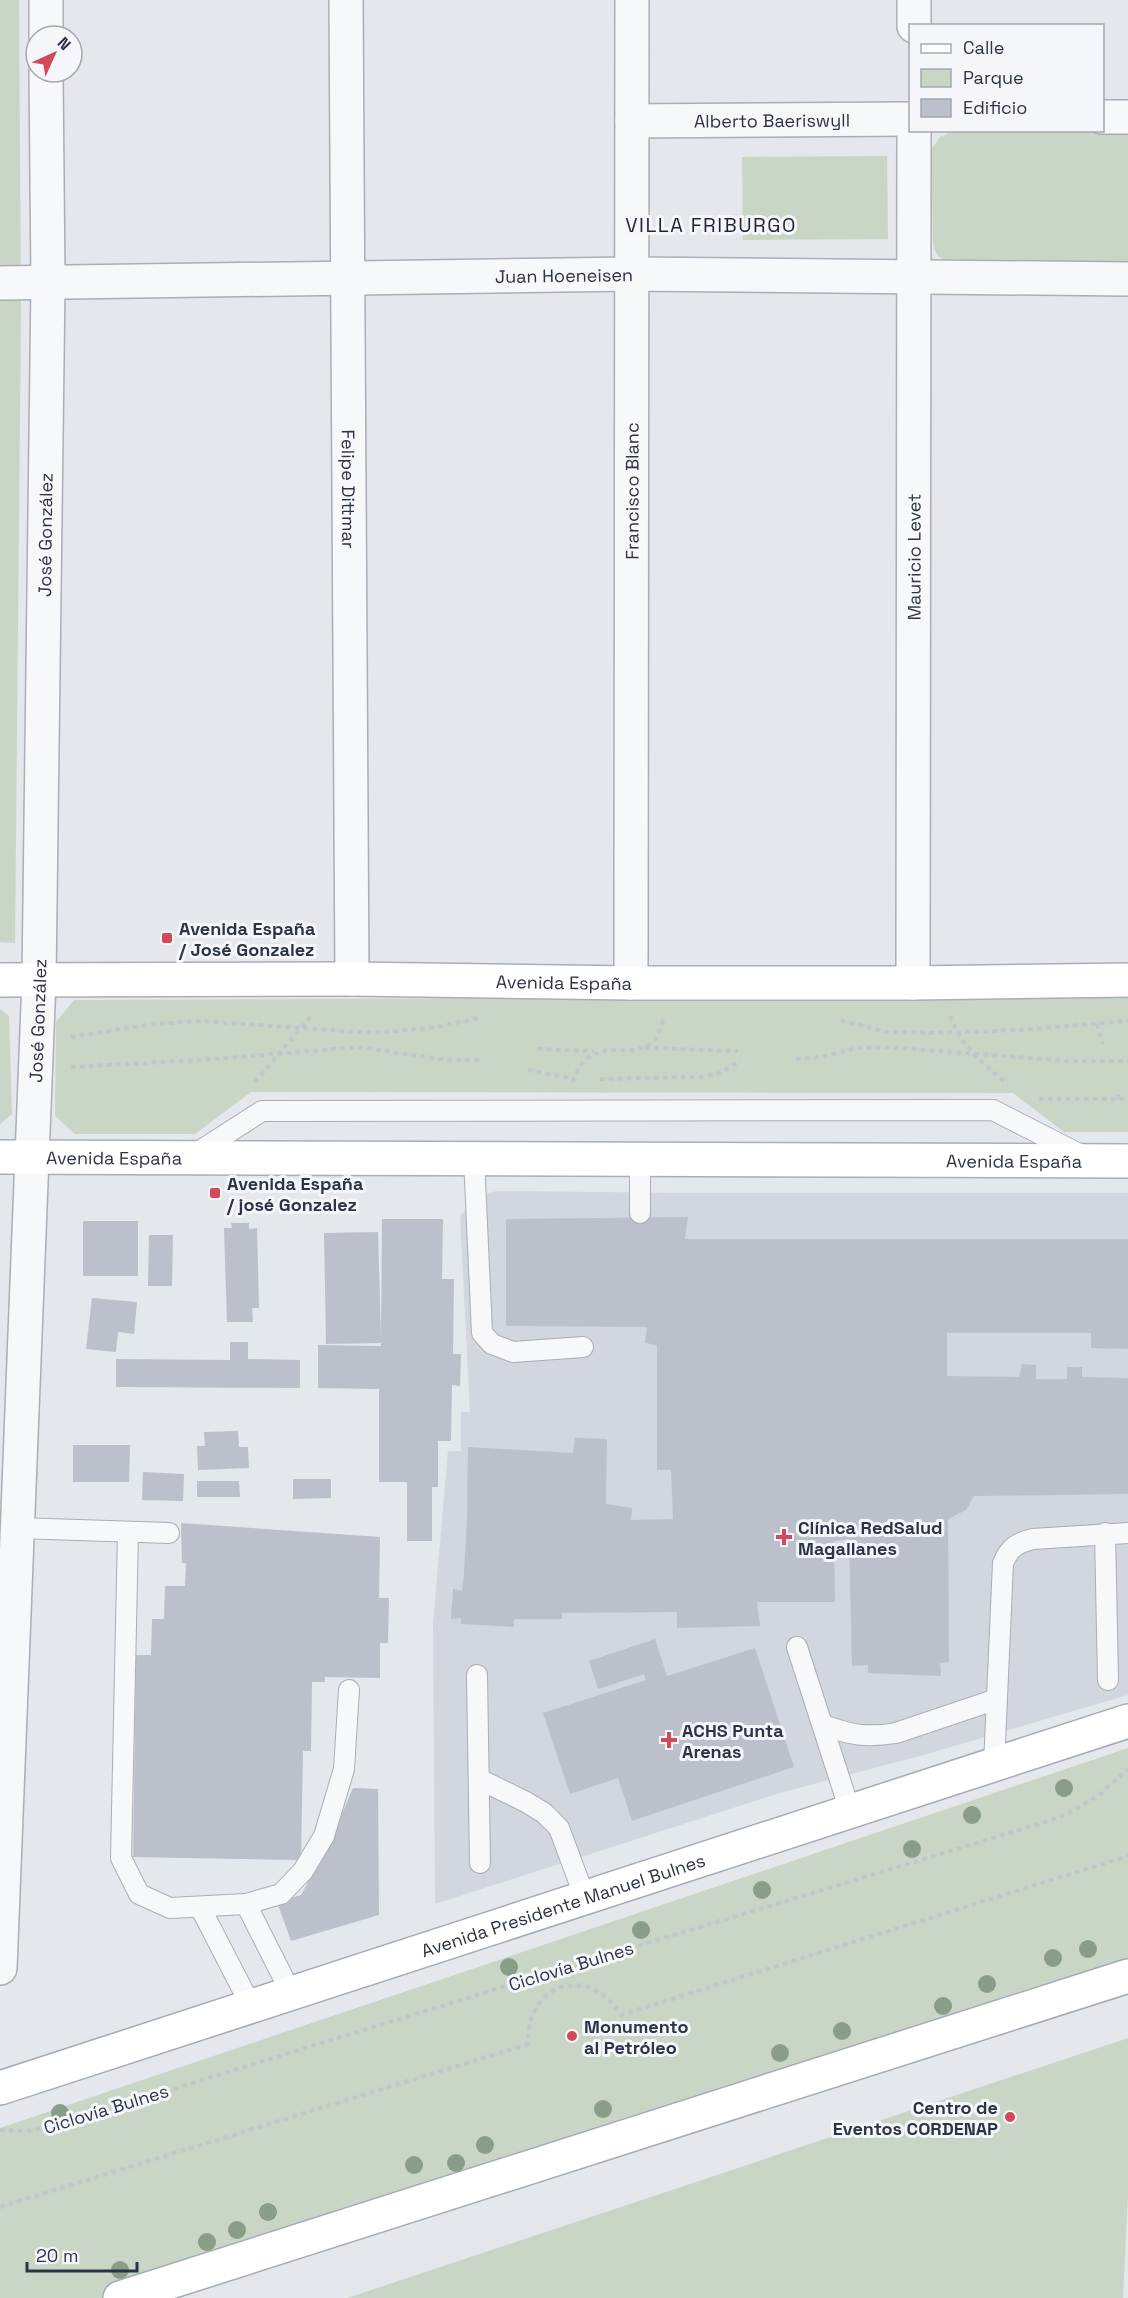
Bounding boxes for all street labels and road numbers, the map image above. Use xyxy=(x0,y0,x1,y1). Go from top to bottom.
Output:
street label: Alberto Baeriswyll xyxy=(694,108,850,132)
street label: Juan Hoeneisen xyxy=(495,262,633,287)
street label: Francisco Blanc xyxy=(620,422,643,560)
street label: Felipe Dittmar xyxy=(337,429,361,549)
street label: José González xyxy=(32,473,57,597)
street label: Mauricio Levet xyxy=(902,494,925,620)
street label: José González xyxy=(23,959,51,1083)
street label: Avenida España xyxy=(496,970,632,995)
street label: Avenida España xyxy=(46,1146,182,1169)
street label: Avenida España xyxy=(946,1149,1082,1172)
street label: Avenida Presidente Manuel Bulnes xyxy=(418,1848,708,1962)
street label: Ciclovía Bulnes xyxy=(506,1936,636,1996)
street label: Ciclovía Bulnes xyxy=(41,2079,171,2139)

